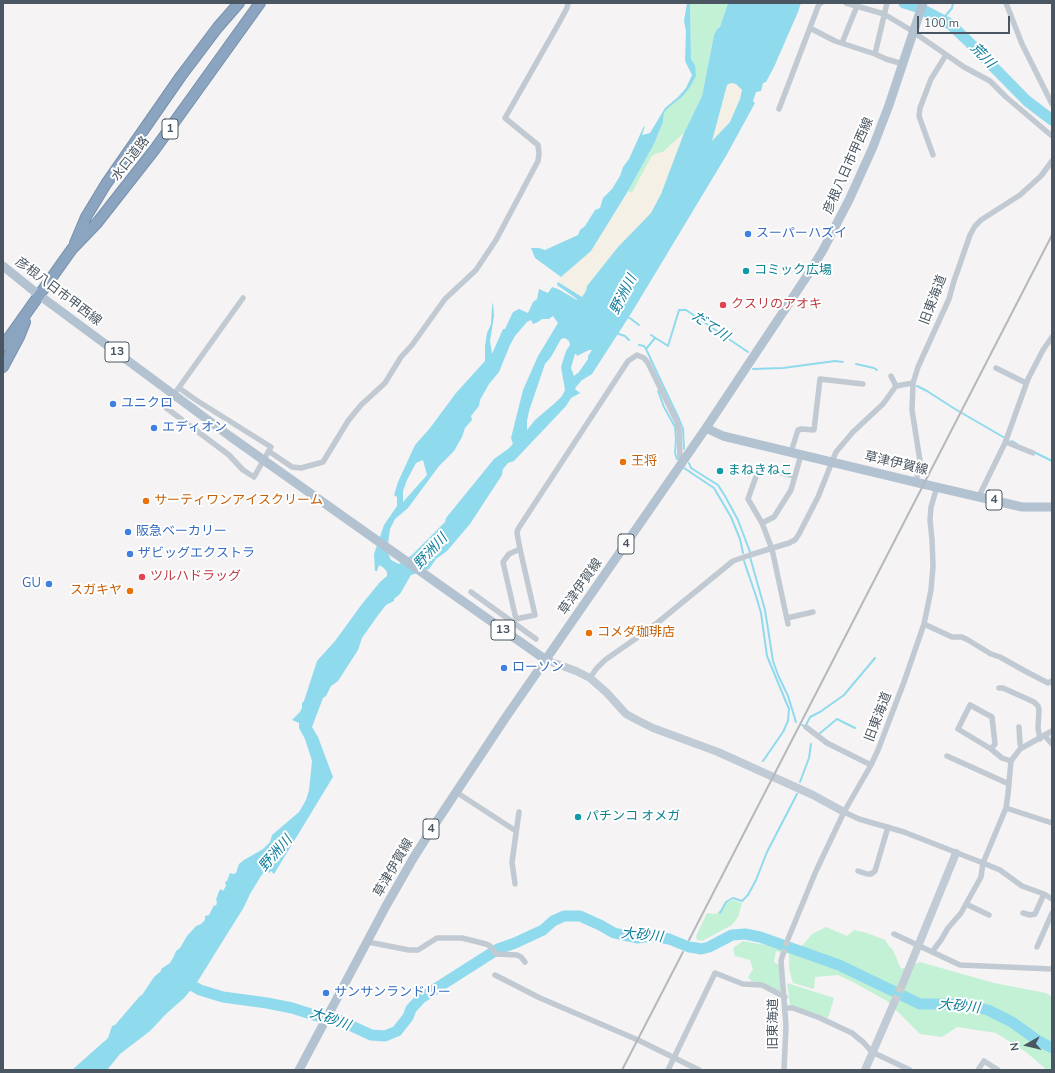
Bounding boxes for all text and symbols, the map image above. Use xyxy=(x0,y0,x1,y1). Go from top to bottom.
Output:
scale bar xyxy=(919,8,1012,34)
text: 100 m xyxy=(924,15,959,31)
water label: 荒川 xyxy=(966,40,998,72)
street label: 彦根八日市甲西線 xyxy=(821,115,877,217)
road number: 1 xyxy=(162,119,178,139)
street label: 水口道路 xyxy=(109,134,153,184)
place label: スーパーハズイ xyxy=(756,226,847,242)
marker: スーパーハズイ xyxy=(743,229,753,239)
street label: 彦根八日市甲西線 xyxy=(12,254,104,330)
place label: コミック広場 xyxy=(754,263,832,279)
marker: コミック広場 xyxy=(741,266,751,276)
water label: 野洲川 xyxy=(607,272,641,318)
street label: 旧東海道 xyxy=(917,273,951,327)
place label: クスリのアオキ xyxy=(731,297,822,313)
marker: クスリのアオキ xyxy=(718,300,728,310)
water label: だて川 xyxy=(688,308,732,346)
road number: 13 xyxy=(105,342,129,362)
place label: ユニクロ xyxy=(121,396,173,412)
marker: ユニクロ xyxy=(108,399,118,409)
place label: エディオン xyxy=(162,420,227,436)
marker: エディオン xyxy=(149,423,159,433)
street label: 草津伊賀線 xyxy=(863,449,929,479)
place label: 王将 xyxy=(631,454,657,470)
marker: 王将 xyxy=(618,457,628,467)
place label: まねきねこ xyxy=(728,463,793,479)
marker: まねきねこ xyxy=(715,466,725,476)
road number: 4 xyxy=(986,490,1002,510)
place label: サーティワンアイスクリーム xyxy=(154,493,323,509)
marker: サーティワンアイスクリーム xyxy=(141,496,151,506)
place label: 阪急ベーカリー xyxy=(136,524,227,540)
marker: 阪急ベーカリー xyxy=(123,527,133,537)
water label: 野洲川 xyxy=(411,531,451,573)
road number: 4 xyxy=(618,534,634,554)
place label: ザビッグエクストラ xyxy=(138,546,255,562)
marker: ザビッグエクストラ xyxy=(125,549,135,559)
street label: 草津伊賀線 xyxy=(556,556,606,618)
place label: ツルハドラッグ xyxy=(150,569,241,585)
marker: ツルハドラッグ xyxy=(137,572,147,582)
place label: GU xyxy=(22,576,41,592)
marker: GU xyxy=(44,579,54,589)
place label: スガキヤ xyxy=(70,583,122,599)
marker: スガキヤ xyxy=(125,586,135,596)
road number: 13 xyxy=(491,620,515,640)
place label: コメダ珈琲店 xyxy=(597,625,675,641)
marker: コメダ珈琲店 xyxy=(584,628,594,638)
place label: ローソン xyxy=(512,660,564,676)
marker: ローソン xyxy=(499,663,509,673)
street label: 旧東海道 xyxy=(862,690,896,744)
place label: パチンコ オメガ xyxy=(586,809,680,825)
marker: パチンコ オメガ xyxy=(573,812,583,822)
road number: 4 xyxy=(423,819,439,839)
water label: 野洲川 xyxy=(256,833,296,875)
street label: 草津伊賀線 xyxy=(371,836,417,900)
water label: 大砂川 xyxy=(620,925,664,947)
place label: サンサンランドリー xyxy=(334,985,451,1001)
marker: サンサンランドリー xyxy=(321,988,331,998)
water label: 大砂川 xyxy=(937,996,981,1018)
street label: 旧東海道 xyxy=(766,998,782,1050)
water label: 大砂川 xyxy=(307,1005,353,1035)
north arrow xyxy=(1007,1025,1047,1065)
text: N xyxy=(1007,1042,1023,1052)

